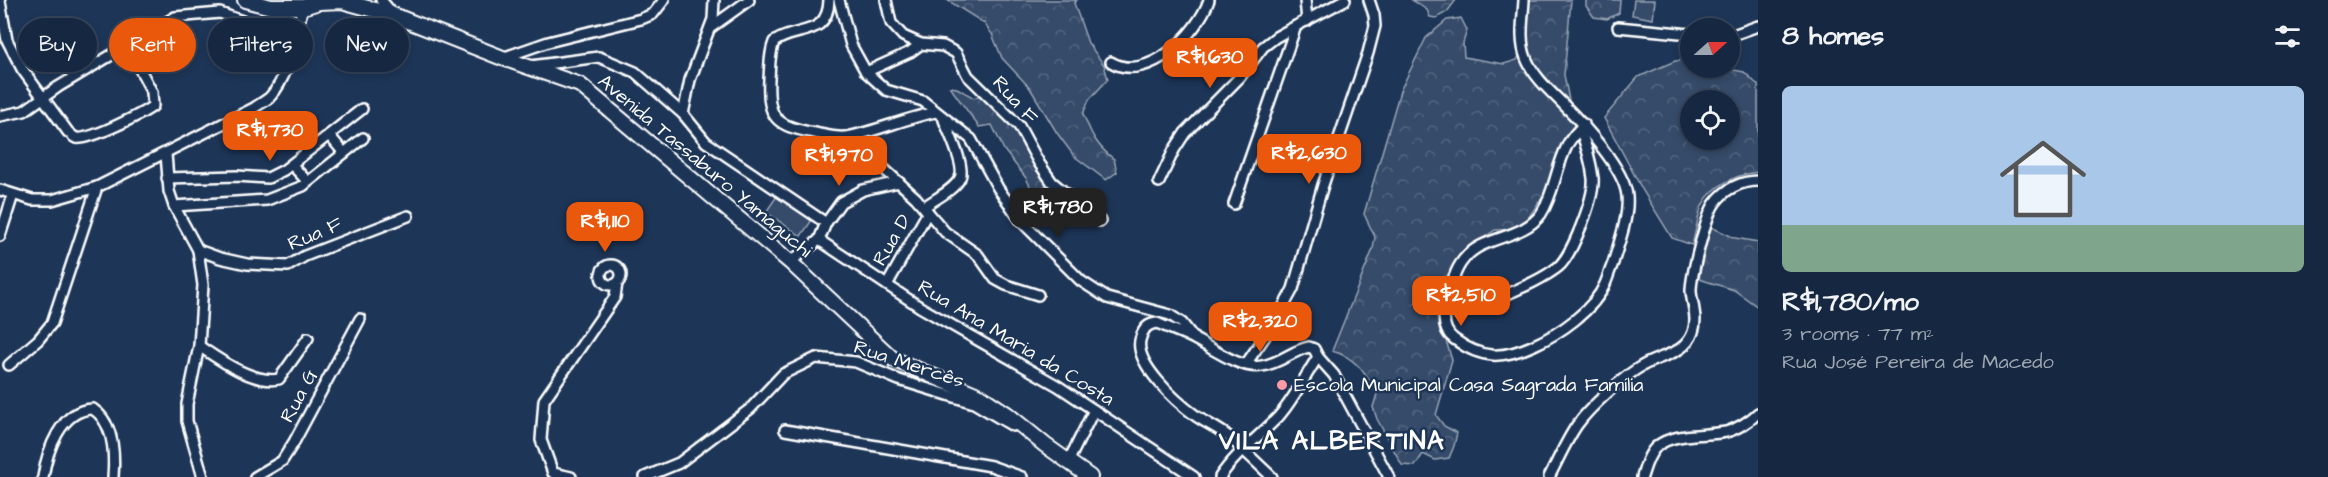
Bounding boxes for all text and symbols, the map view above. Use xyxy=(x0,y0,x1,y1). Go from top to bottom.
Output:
chip: Buy xyxy=(18,18,97,72)
chip: Rent xyxy=(109,18,196,72)
chip: Filters xyxy=(208,18,313,72)
chip: New xyxy=(325,18,409,72)
north arrow xyxy=(1680,18,1740,78)
map controls xyxy=(1680,18,1740,150)
text: 8 homes xyxy=(1782,18,1884,54)
icon: filters xyxy=(2271,20,2304,53)
pin: R$1,630 xyxy=(1155,38,1265,89)
text: R$1,630 xyxy=(1177,43,1243,71)
street label: Avenida Tassaburo Yamaguchi xyxy=(591,68,818,265)
street label: Rua F xyxy=(986,70,1044,130)
button: locate xyxy=(1680,90,1740,150)
pin: R$1,730 xyxy=(215,111,325,162)
text: R$1,730 xyxy=(237,116,303,144)
icon: home xyxy=(1989,125,2097,233)
pin: R$2,630 xyxy=(1254,134,1364,185)
pin: R$1,970 xyxy=(784,136,894,187)
text: R$2,630 xyxy=(1271,139,1347,167)
text: R$1,970 xyxy=(805,141,873,169)
pin: R$1,780 xyxy=(1003,188,1113,239)
text: R$1,780 xyxy=(1023,193,1093,221)
pin: R$1,110 xyxy=(550,202,660,253)
text: R$1,110 xyxy=(580,207,630,235)
street label: Rua D xyxy=(866,209,918,271)
street label: Rua F xyxy=(284,210,347,258)
street label: Rua Ana Maria da Costa xyxy=(912,273,1120,413)
pin: R$2,510 xyxy=(1406,276,1516,327)
text: R$2,510 xyxy=(1426,281,1496,309)
text: R$1,780/mo xyxy=(1782,284,1919,320)
pin: R$2,320 xyxy=(1205,302,1315,353)
text: R$2,320 xyxy=(1223,307,1297,335)
text: 3 rooms · 77 m² xyxy=(1782,320,1934,348)
street label: Rua Mercês xyxy=(850,333,968,395)
text: Rua José Pereira de Macedo xyxy=(1782,348,2054,376)
street label: Rua G xyxy=(273,364,325,427)
place label: Escola Municipal Casa Sagrada Família xyxy=(1294,371,1644,400)
marker: Escola Municipal Casa Sagrada Família xyxy=(1275,378,1289,392)
district label: VILA ALBERTINA xyxy=(1218,423,1445,459)

